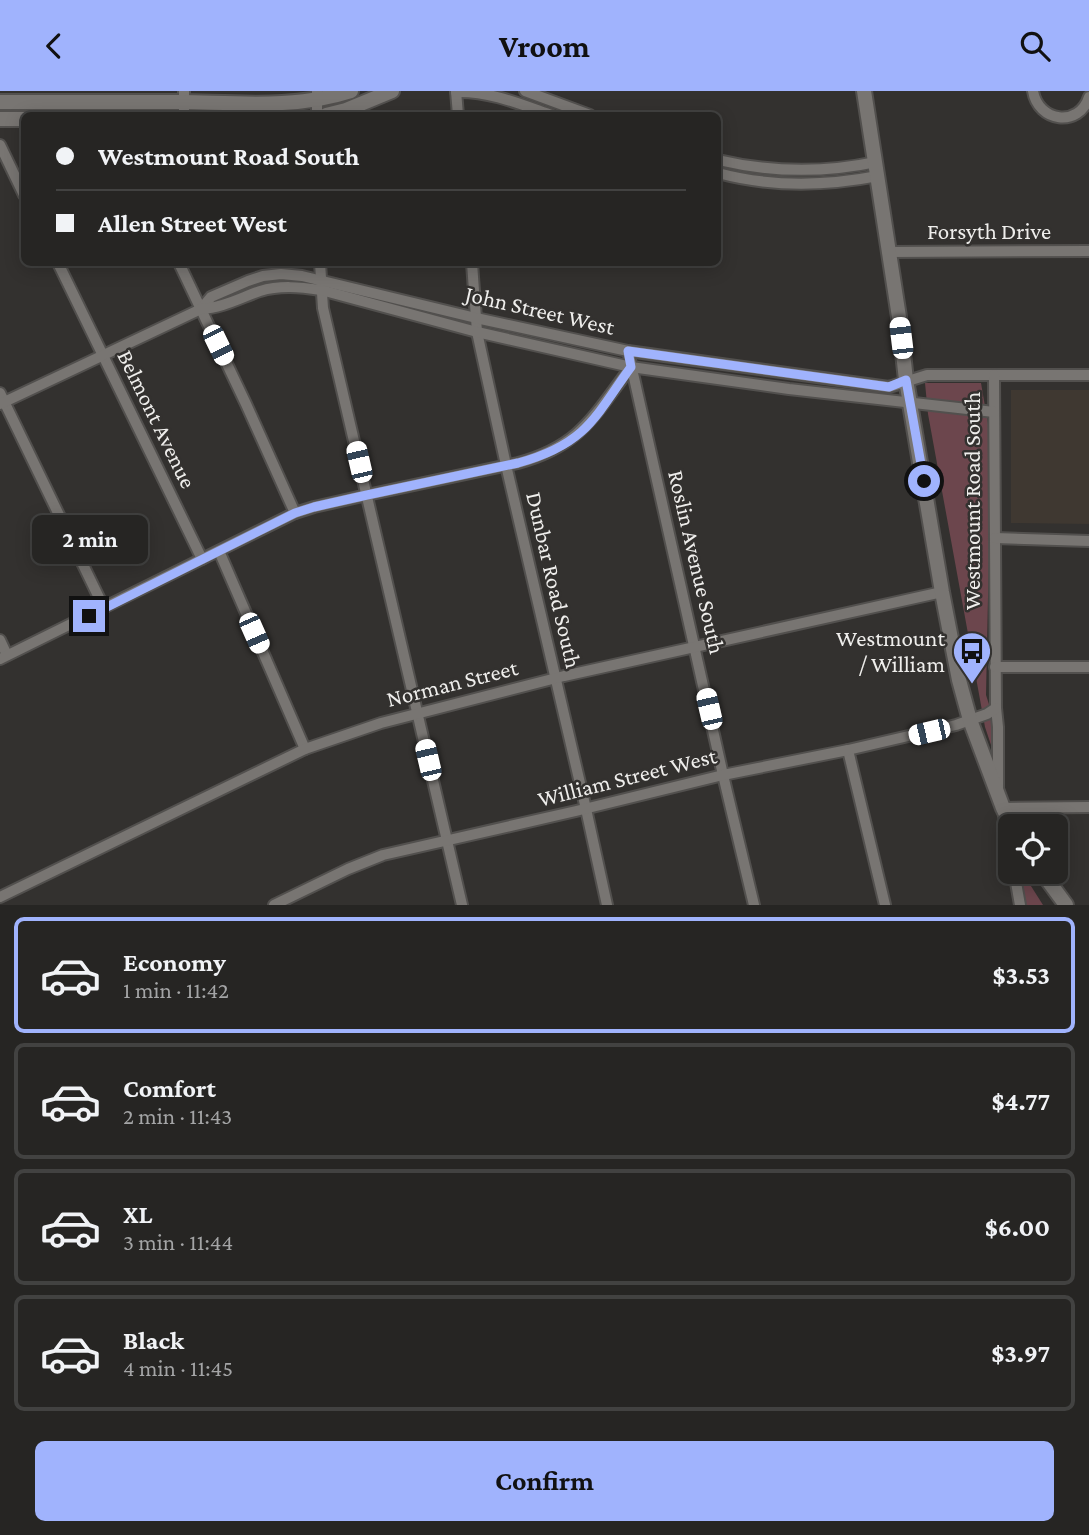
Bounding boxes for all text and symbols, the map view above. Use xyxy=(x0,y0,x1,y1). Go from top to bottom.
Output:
icon: back xyxy=(35,27,73,65)
icon: search xyxy=(1016,27,1054,65)
text: Vroom xyxy=(499,28,590,64)
text: Westmount Road South xyxy=(98,142,360,171)
text: Allen Street West xyxy=(98,209,287,238)
street label: Forsyth Drive xyxy=(927,218,1051,244)
street label: John Street West xyxy=(461,280,618,340)
car xyxy=(889,316,914,360)
car xyxy=(200,322,237,368)
street label: Belmont Avenue xyxy=(112,346,202,492)
street label: Westmount Road South xyxy=(959,392,985,610)
car xyxy=(345,439,374,485)
route start xyxy=(908,465,940,497)
street label: Roslin Avenue South xyxy=(663,467,731,657)
street label: Dunbar Road South xyxy=(521,489,587,671)
callout: 2 min xyxy=(31,515,147,563)
text: 2 min xyxy=(62,526,118,552)
route end xyxy=(73,600,105,632)
car xyxy=(236,610,273,656)
place label: Westmount / William xyxy=(836,625,945,677)
bus stop icon: Westmount / William xyxy=(951,630,993,685)
street label: Norman Street xyxy=(384,654,521,712)
car xyxy=(695,686,724,732)
car xyxy=(907,717,952,747)
car xyxy=(414,737,443,783)
street label: William Street West xyxy=(535,742,720,812)
map controls xyxy=(998,814,1068,884)
button: locate xyxy=(998,814,1068,884)
icon: car xyxy=(39,944,102,1007)
text: Economy xyxy=(123,948,226,977)
text: $3.53 xyxy=(992,961,1050,990)
text: 1 min · 11:42 xyxy=(123,977,229,1003)
icon: car xyxy=(39,1070,102,1133)
text: Comfort xyxy=(123,1074,216,1103)
text: $4.77 xyxy=(992,1087,1050,1116)
text: 2 min · 11:43 xyxy=(123,1103,232,1129)
icon: car xyxy=(39,1196,102,1259)
text: XL xyxy=(123,1200,152,1229)
text: $6.00 xyxy=(985,1213,1050,1242)
text: 3 min · 11:44 xyxy=(123,1229,233,1255)
icon: car xyxy=(39,1322,102,1385)
text: Black xyxy=(123,1326,184,1355)
text: $3.97 xyxy=(991,1339,1050,1368)
text: 4 min · 11:45 xyxy=(123,1355,233,1381)
button: Confirm xyxy=(35,1441,1054,1521)

